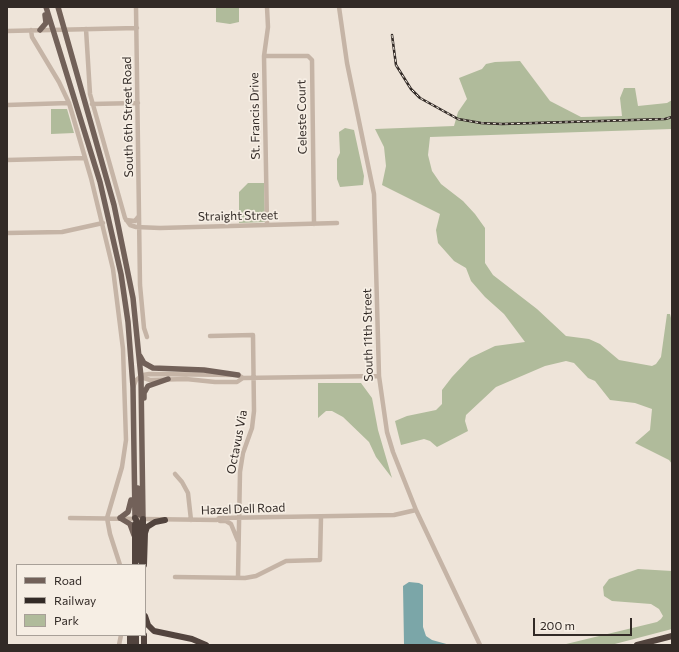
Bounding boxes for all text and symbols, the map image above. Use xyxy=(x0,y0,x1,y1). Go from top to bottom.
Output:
street label: South 6th Street Road xyxy=(120,57,136,177)
street label: St. Francis Drive xyxy=(247,72,263,160)
street label: Celeste Court xyxy=(294,80,310,154)
street label: Straight Street xyxy=(198,208,278,224)
street label: South 11th Street xyxy=(360,288,376,382)
street label: Octavus Via xyxy=(224,409,250,475)
street label: Hazel Dell Road xyxy=(201,500,285,518)
legend xyxy=(16,564,146,636)
text: Road xyxy=(54,573,82,587)
text: Railway xyxy=(54,593,96,607)
scale bar xyxy=(535,610,634,636)
text: Park xyxy=(54,613,79,627)
text: 200 m xyxy=(540,618,575,632)

